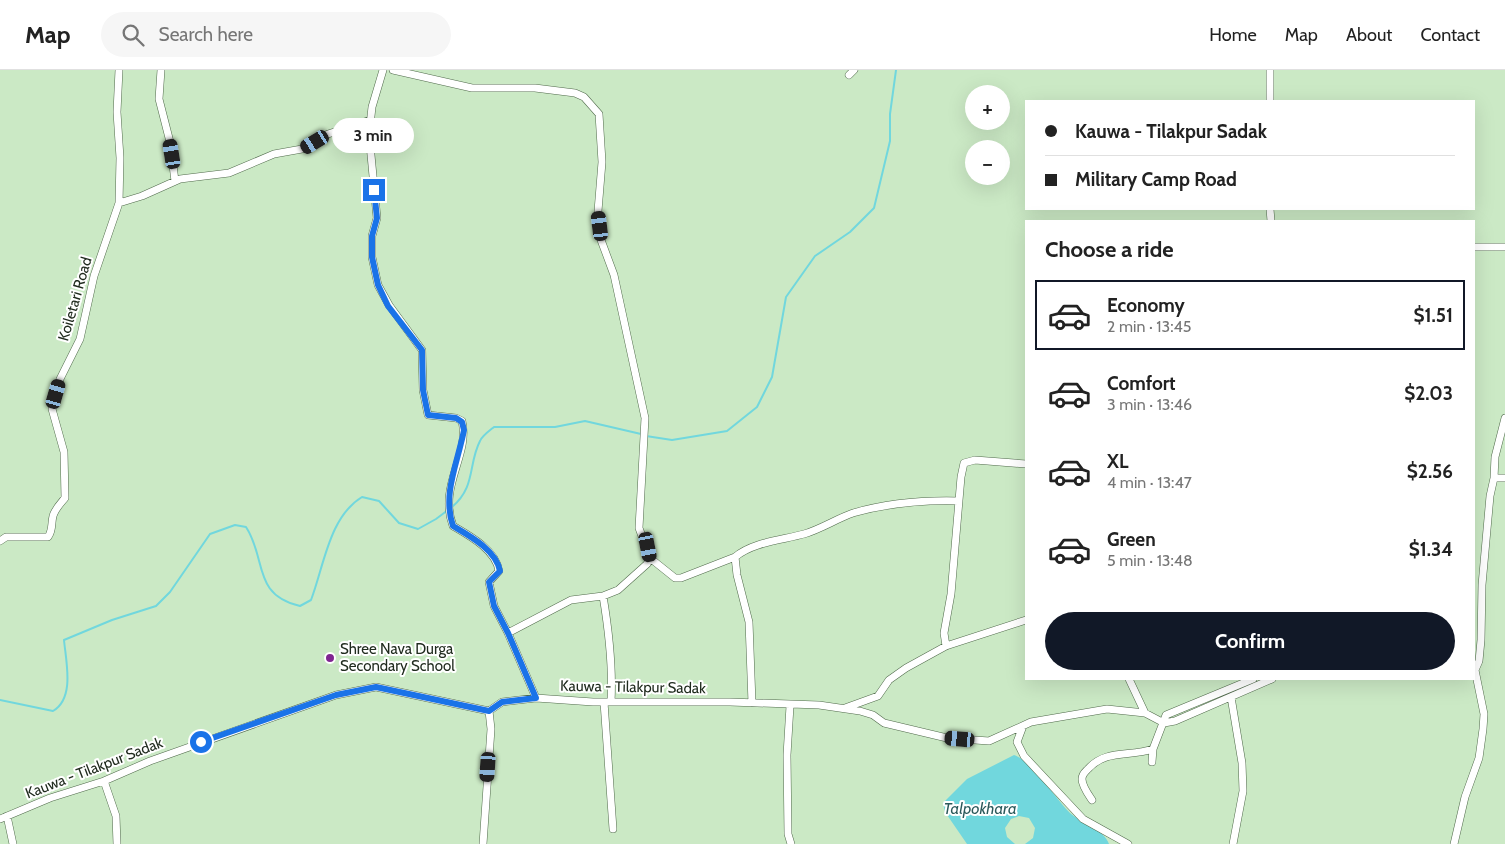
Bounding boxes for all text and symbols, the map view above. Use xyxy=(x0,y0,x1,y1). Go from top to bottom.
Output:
search box xyxy=(101,12,451,57)
text: Map xyxy=(25,20,71,49)
icon: search xyxy=(119,21,147,49)
text: Search here xyxy=(159,23,253,46)
text: Home xyxy=(1209,24,1257,46)
text: Map xyxy=(1285,24,1318,46)
text: About xyxy=(1346,24,1392,46)
text: Contact xyxy=(1420,24,1480,46)
map controls xyxy=(965,85,1010,185)
button: + xyxy=(965,85,1010,130)
callout: 3 min xyxy=(333,118,415,152)
text: Kauwa - Tilakpur Sadak xyxy=(1075,120,1267,143)
text: 3 min xyxy=(354,126,392,145)
car xyxy=(298,128,331,156)
car xyxy=(162,138,181,170)
button: − xyxy=(965,140,1010,185)
text: Military Camp Road xyxy=(1075,168,1237,191)
route end xyxy=(363,179,385,201)
car xyxy=(590,210,609,242)
text: Choose a ride xyxy=(1045,236,1174,263)
street label: Koiletari Road xyxy=(54,255,96,343)
icon: car xyxy=(1047,293,1092,338)
text: Economy xyxy=(1107,294,1185,317)
text: $1.51 xyxy=(1414,304,1453,327)
text: 2 min · 13:45 xyxy=(1107,317,1191,336)
icon: car xyxy=(1047,371,1092,416)
text: Comfort xyxy=(1107,372,1176,395)
car xyxy=(44,378,67,410)
text: $2.03 xyxy=(1404,382,1453,405)
text: 3 min · 13:46 xyxy=(1107,395,1192,414)
icon: car xyxy=(1047,449,1092,494)
text: XL xyxy=(1107,450,1128,473)
text: $2.56 xyxy=(1407,460,1453,483)
text: 4 min · 13:47 xyxy=(1107,473,1192,492)
icon: car xyxy=(1047,527,1092,572)
text: Green xyxy=(1107,528,1156,551)
car xyxy=(637,531,658,563)
text: $1.34 xyxy=(1409,538,1453,561)
text: 5 min · 13:48 xyxy=(1107,551,1193,570)
button: Confirm xyxy=(1045,612,1455,670)
place label: Shree Nava Durga Secondary School xyxy=(340,640,455,675)
marker: Shree Nava Durga Secondary School xyxy=(324,652,336,664)
street label: Kauwa - Tilakpur Sadak xyxy=(560,677,706,697)
car xyxy=(944,730,975,748)
route start xyxy=(190,731,212,753)
street label: Kauwa - Tilakpur Sadak xyxy=(23,733,165,803)
car xyxy=(479,752,496,782)
water label: Talpokhara xyxy=(943,799,1017,818)

